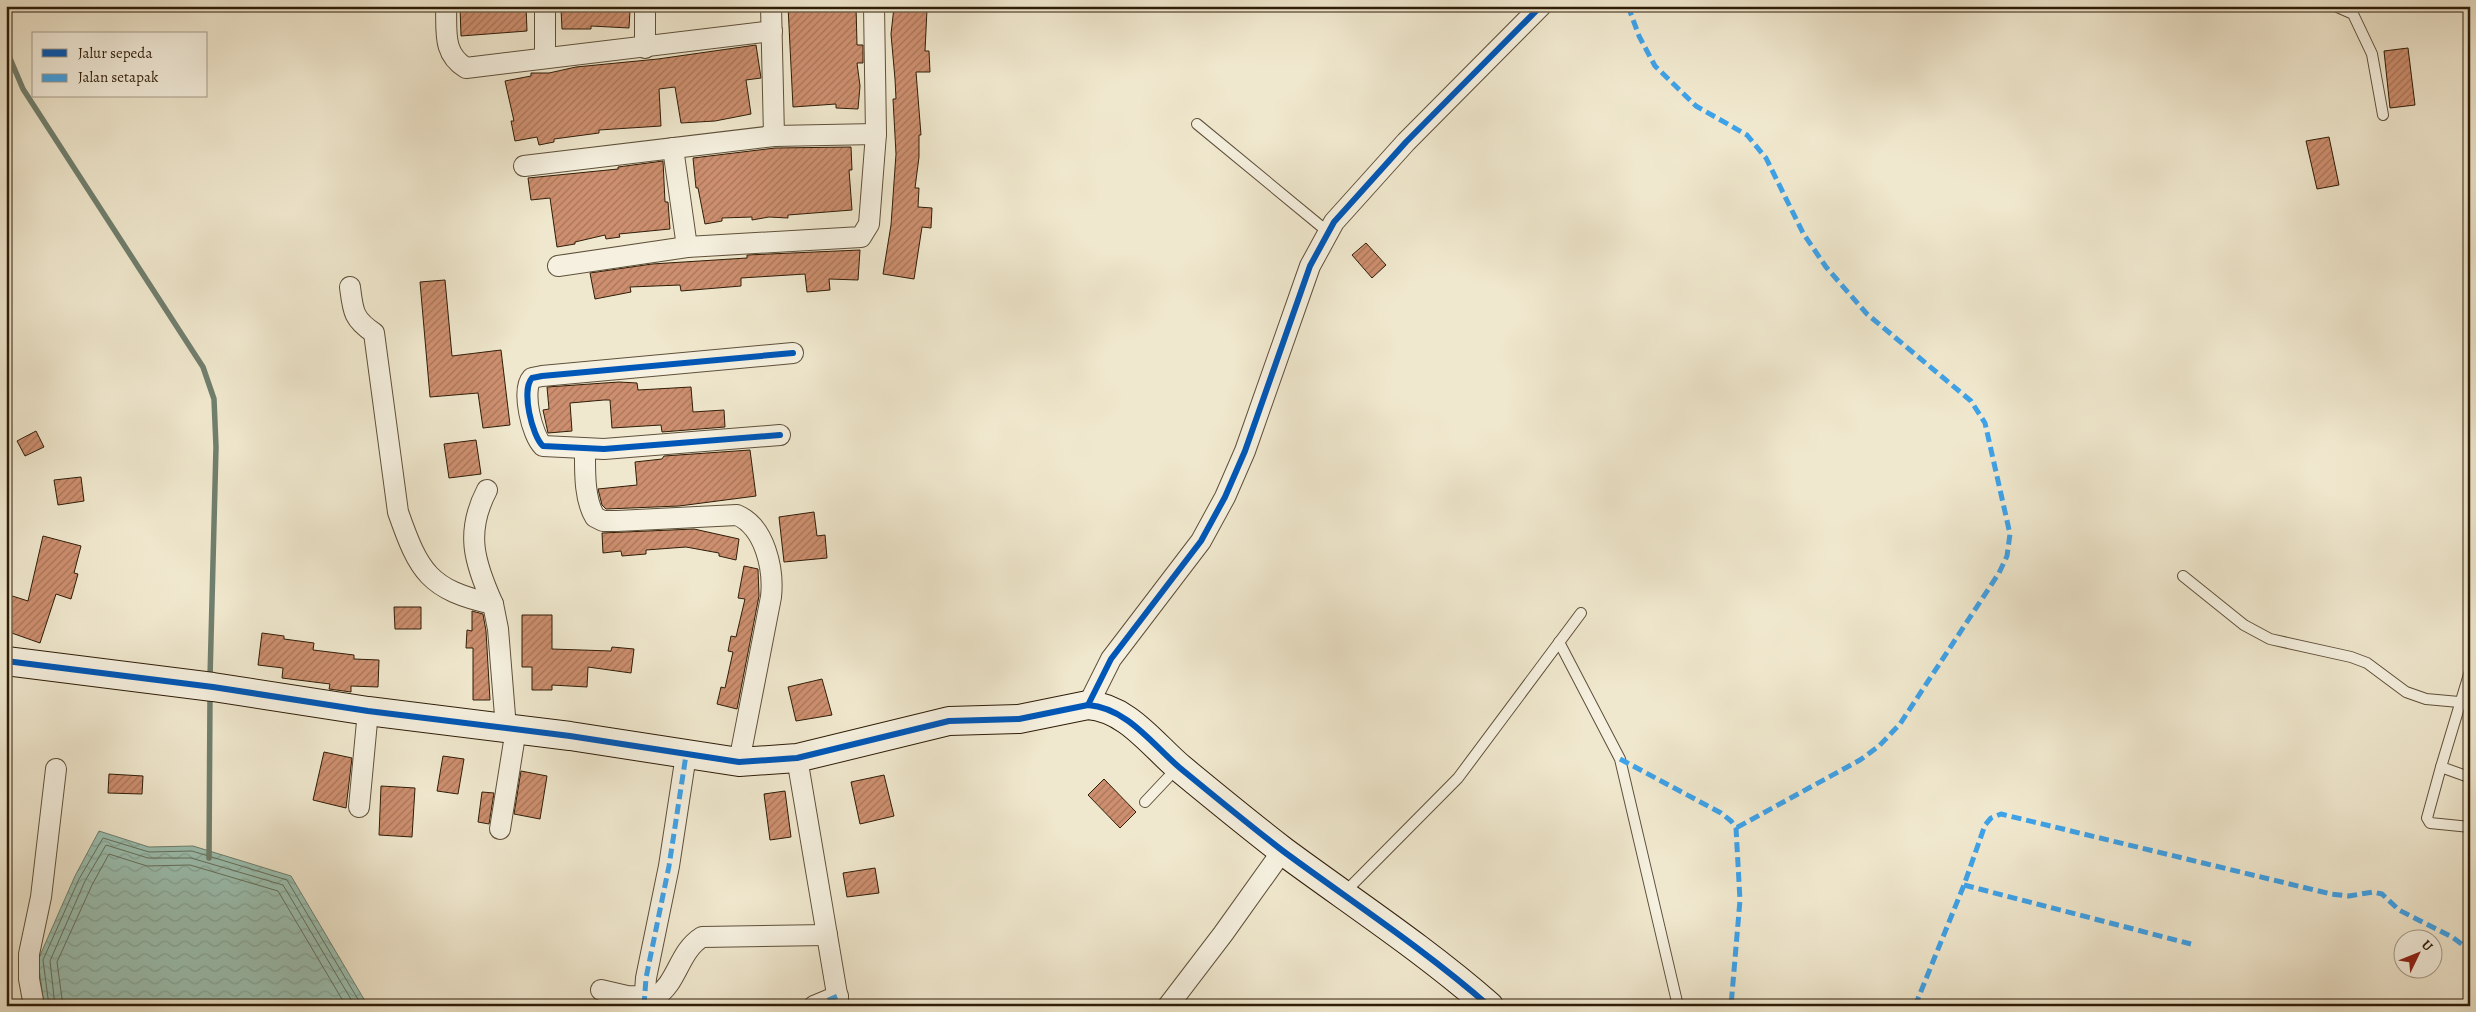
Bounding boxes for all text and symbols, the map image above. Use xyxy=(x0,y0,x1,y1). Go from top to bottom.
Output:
legend xyxy=(32,32,208,98)
text: Jalur sepeda xyxy=(78,43,152,63)
text: Jalan setapak xyxy=(78,67,159,87)
north arrow xyxy=(2394,930,2444,980)
text: U xyxy=(2417,936,2437,955)

